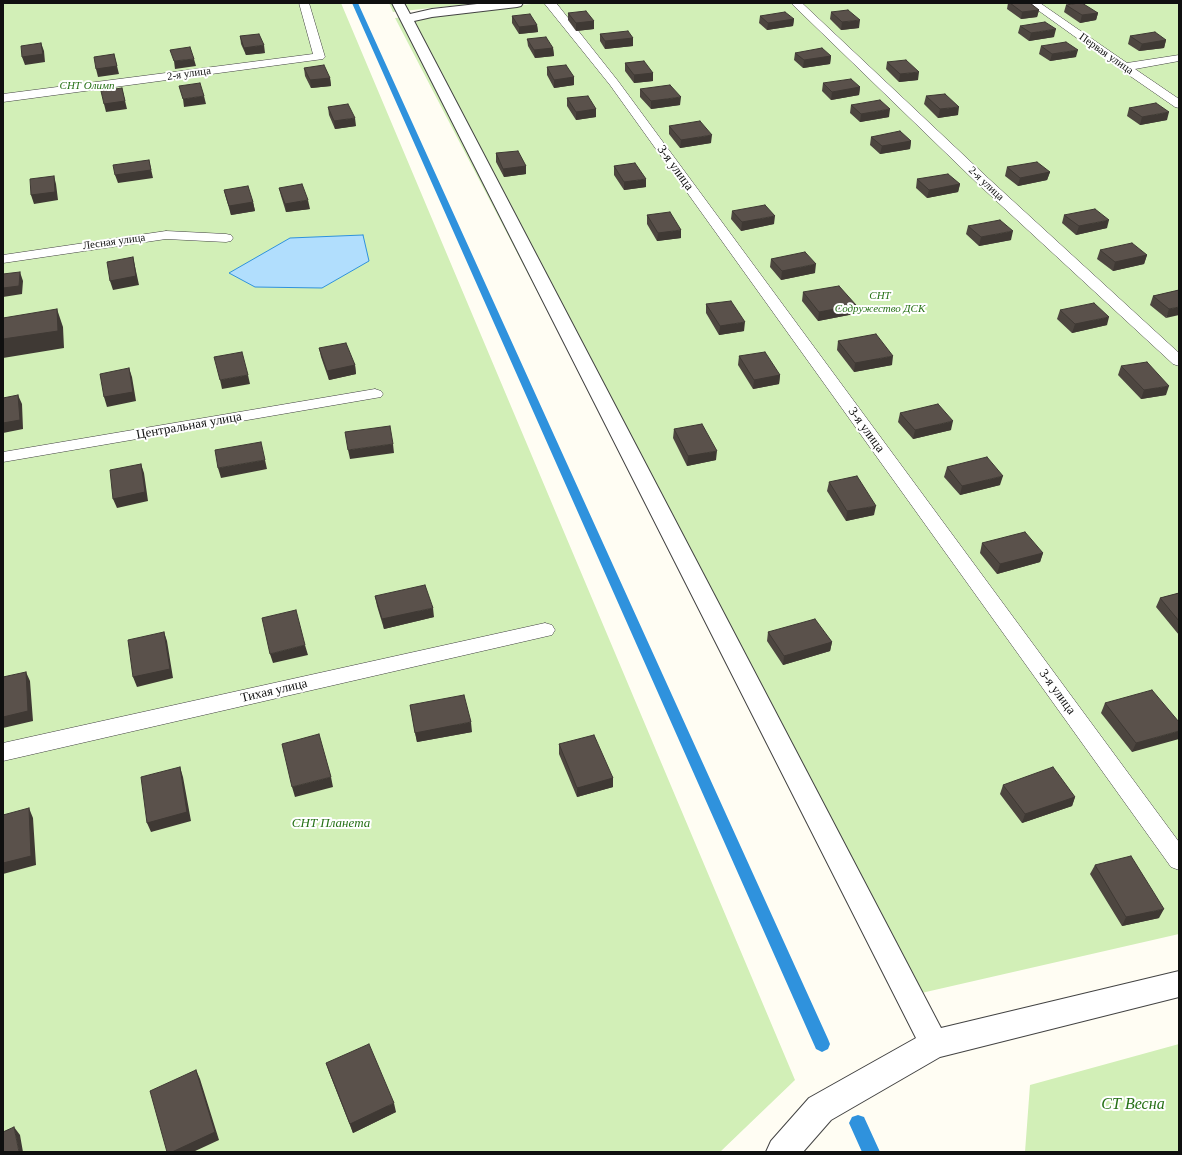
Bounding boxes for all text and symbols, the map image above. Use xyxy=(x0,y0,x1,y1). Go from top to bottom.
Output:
street label: Первая улица xyxy=(1076,30,1136,78)
street label: 2-я улица xyxy=(166,64,212,84)
park label: СНТ Олимп xyxy=(60,79,114,93)
street label: 3-я улица xyxy=(653,142,697,194)
street label: 2-я улица xyxy=(965,164,1007,204)
street label: Лесная улица xyxy=(82,231,146,253)
park label: СНТ Содружество ДСК xyxy=(835,289,925,315)
street label: 3-я улица xyxy=(844,404,888,456)
street label: Центральная улица xyxy=(135,409,243,443)
street label: 3-я улица xyxy=(1035,666,1079,718)
street label: Тихая улица xyxy=(239,676,309,706)
park label: СНТ Планета xyxy=(292,816,370,832)
park label: СТ Весна xyxy=(1101,1095,1165,1115)

